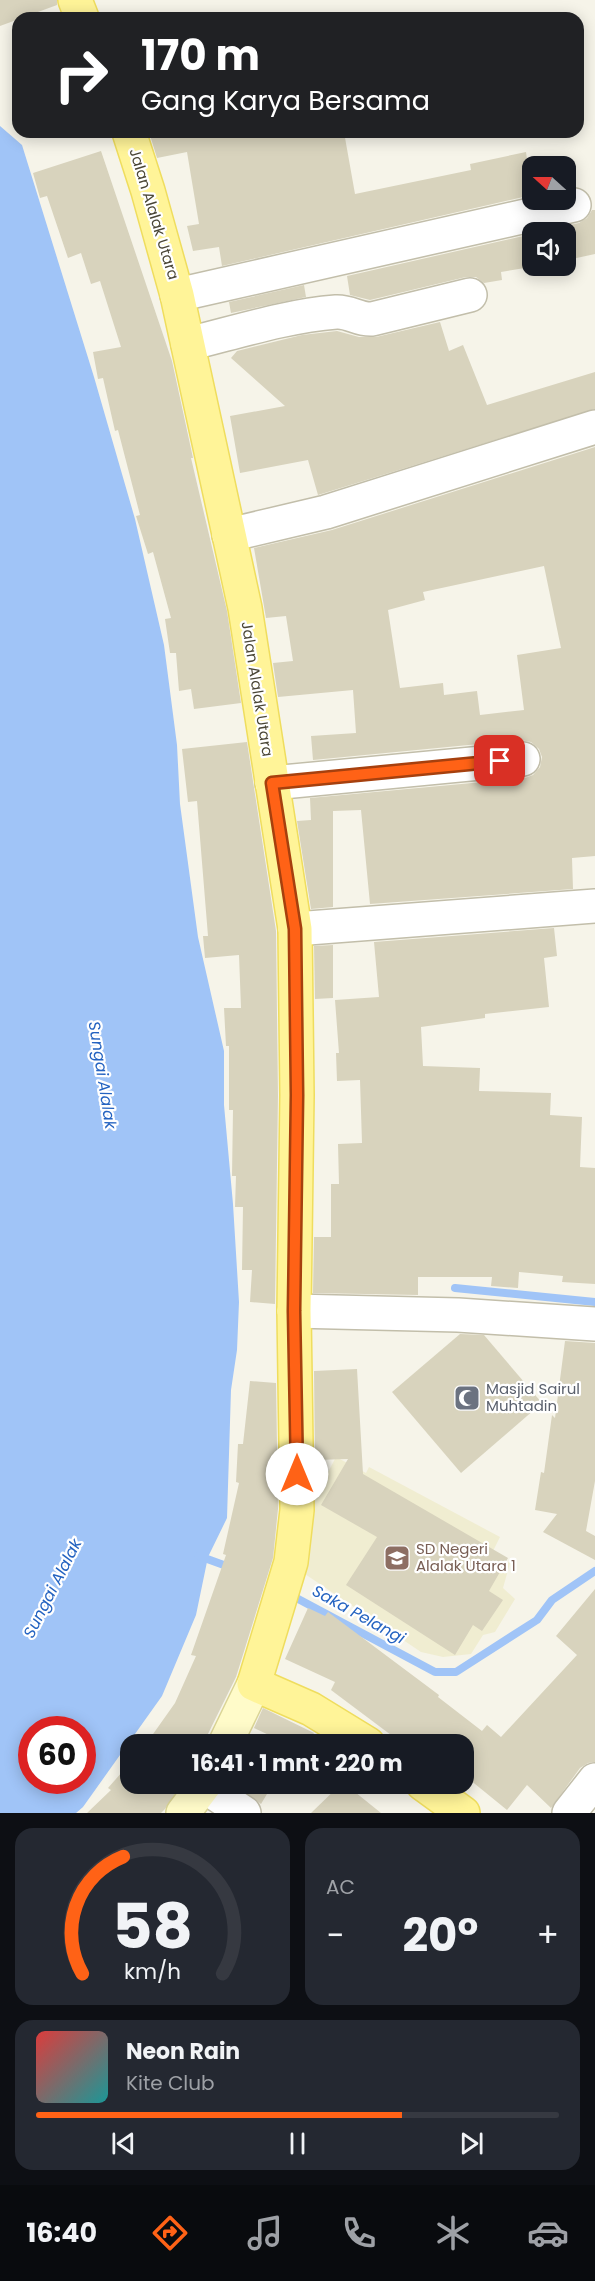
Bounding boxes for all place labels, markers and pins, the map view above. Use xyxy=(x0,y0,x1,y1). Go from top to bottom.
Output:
pin xyxy=(474,735,525,786)
place label: Masjid Sairul Muhtadin xyxy=(486,1378,580,1416)
mosque icon: Masjid Sairul Muhtadin xyxy=(452,1383,482,1413)
place label: SD Negeri Alalak Utara 1 xyxy=(416,1538,516,1576)
school or university icon: SD Negeri Alalak Utara 1 xyxy=(382,1543,412,1573)

